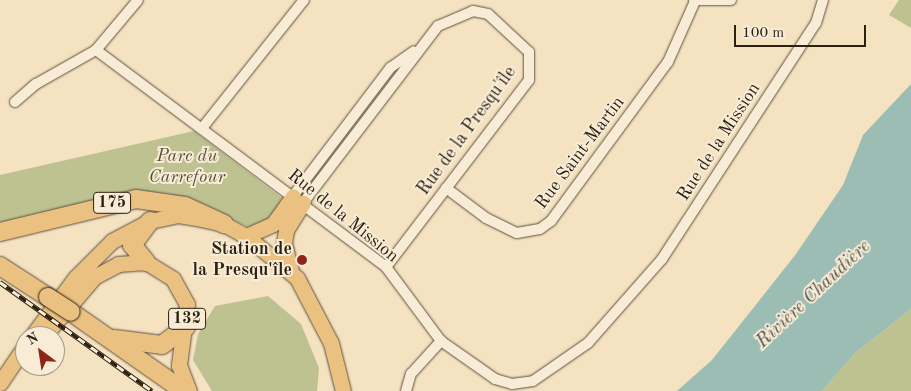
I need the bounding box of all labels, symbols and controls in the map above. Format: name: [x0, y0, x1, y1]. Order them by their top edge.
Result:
scale bar: [736, 15, 868, 47]
text: 100 m: [742, 26, 784, 41]
street label: Rue de la Presqu'île: [413, 62, 521, 200]
street label: Rue de la Mission: [673, 79, 765, 205]
street label: Rue Saint-Martin: [531, 92, 629, 214]
park label: Parc du Carrefour: [149, 146, 225, 188]
street label: Rue de la Mission: [283, 165, 403, 267]
road number: 175: [92, 190, 132, 217]
water label: Rivière Chaudière: [752, 236, 876, 354]
place label: Station de la Presqu'île: [193, 239, 292, 282]
marker: Station de la Presqu'île: [296, 254, 308, 266]
road number: 132: [167, 306, 207, 332]
north arrow: [15, 326, 65, 376]
text: N: [25, 330, 41, 348]

